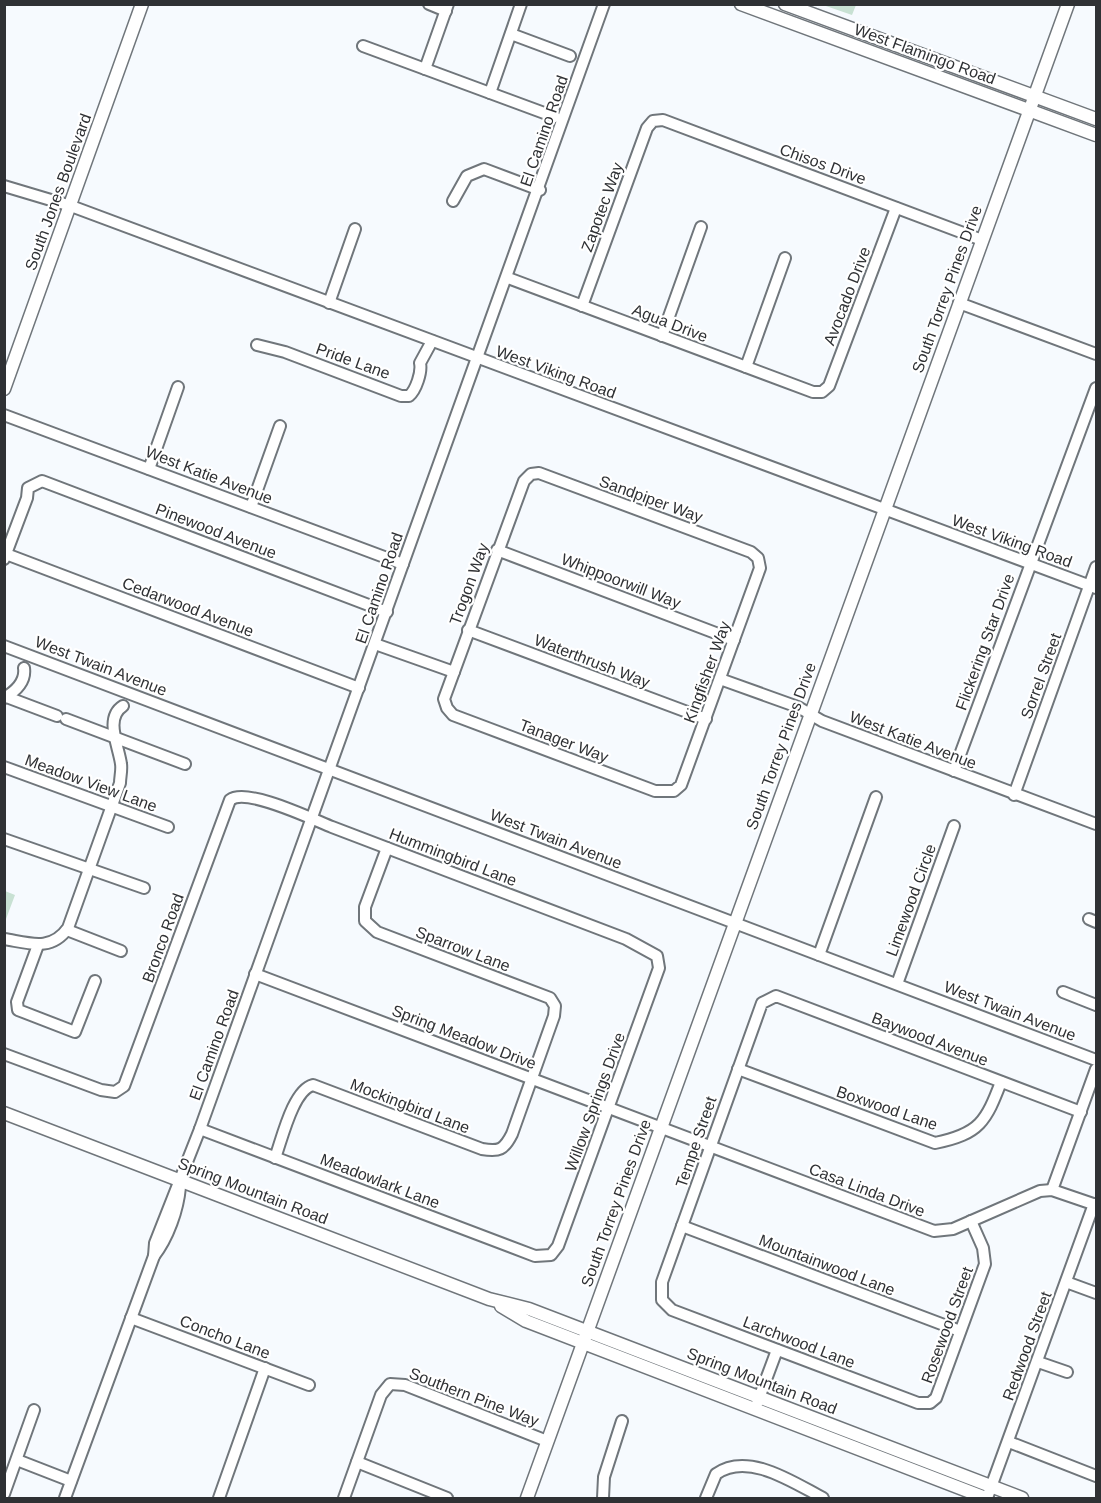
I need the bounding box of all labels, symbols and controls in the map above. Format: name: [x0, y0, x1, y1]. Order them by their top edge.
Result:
street label: West Flamingo Road: [852, 21, 998, 87]
street label: El Camino Road: [517, 73, 571, 189]
street label: South Jones Boulevard: [22, 111, 94, 273]
street label: Chisos Drive: [777, 141, 869, 188]
street label: Zapotec Way: [578, 160, 626, 254]
street label: South Torrey Pines Drive: [909, 203, 985, 375]
street label: Avocado Drive: [820, 244, 874, 347]
street label: Agua Drive: [630, 301, 710, 345]
street label: Pride Lane: [314, 340, 392, 382]
street label: West Viking Road: [494, 342, 618, 402]
street label: West Katie Avenue: [143, 443, 275, 507]
street label: Sandpiper Way: [597, 472, 705, 526]
street label: Pinewood Avenue: [153, 500, 279, 562]
street label: West Viking Road: [950, 511, 1074, 571]
street label: El Camino Road: [352, 530, 406, 646]
street label: Trogon Way: [446, 541, 492, 627]
street label: Whippoorwill Way: [559, 550, 683, 612]
street label: Flickering Star Drive: [952, 571, 1018, 713]
street label: Cedarwood Avenue: [120, 574, 256, 640]
street label: Kingfisher Way: [681, 619, 733, 725]
street label: Sorrel Street: [1018, 630, 1065, 721]
street label: Waterthrush Way: [532, 631, 652, 691]
street label: West Twain Avenue: [33, 633, 169, 699]
street label: South Torrey Pines Drive: [743, 660, 819, 832]
street label: West Katie Avenue: [847, 708, 979, 772]
street label: Tanager Way: [517, 716, 611, 766]
street label: Meadow View Lane: [23, 751, 159, 815]
street label: West Twain Avenue: [488, 806, 624, 872]
street label: Hummingbird Lane: [387, 825, 519, 889]
street label: Limewood Circle: [883, 841, 939, 958]
street label: Bronco Road: [139, 891, 187, 985]
street label: Sparrow Lane: [413, 923, 513, 975]
street label: West Twain Avenue: [942, 978, 1078, 1044]
street label: El Camino Road: [186, 987, 242, 1103]
street label: Spring Meadow Drive: [390, 1002, 539, 1072]
street label: Baywood Avenue: [869, 1009, 991, 1069]
street label: Willow Springs Drive: [562, 1030, 628, 1174]
street label: Mockingbird Lane: [348, 1075, 472, 1137]
street label: Boxwood Lane: [834, 1083, 940, 1133]
street label: Tempe Street: [672, 1094, 720, 1190]
street label: South Torrey Pines Drive: [578, 1117, 654, 1289]
street label: Meadowlark Lane: [318, 1150, 442, 1212]
street label: Spring Mountain Road: [176, 1155, 330, 1227]
street label: Casa Linda Drive: [807, 1160, 927, 1220]
street label: Mountainwood Lane: [757, 1231, 897, 1299]
street label: Rosewood Street: [918, 1264, 976, 1386]
street label: Redwood Street: [999, 1289, 1055, 1403]
street label: Concho Lane: [178, 1312, 273, 1362]
street label: Larchwood Lane: [741, 1313, 857, 1371]
street label: Spring Mountain Road: [685, 1345, 839, 1417]
street label: Southern Pine Way: [407, 1364, 541, 1430]

